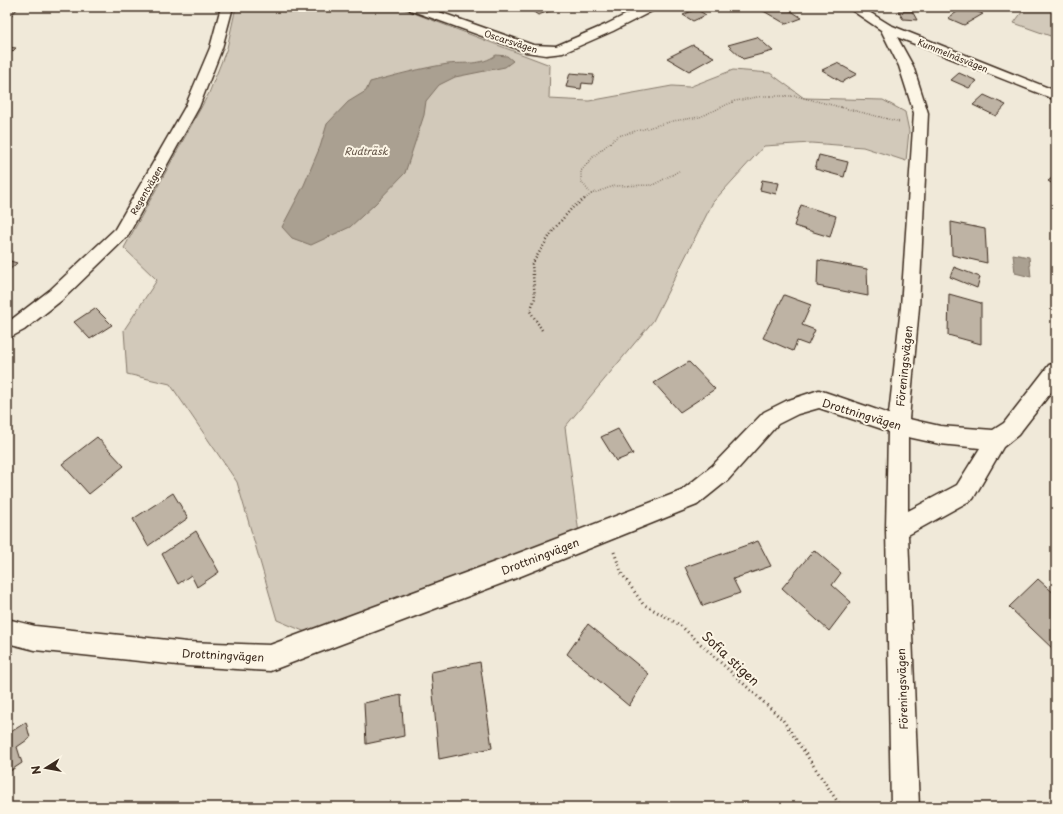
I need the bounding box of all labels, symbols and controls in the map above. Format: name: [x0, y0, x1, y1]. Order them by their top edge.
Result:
street label: Oscarsvägen: [483, 26, 539, 56]
street label: Kummelnäsvägen: [916, 34, 990, 76]
water label: Rudträsk: [344, 143, 389, 158]
street label: Regentvägen: [126, 163, 166, 217]
street label: Föreningsvägen: [891, 325, 917, 407]
street label: Drottningvägen: [820, 394, 904, 434]
street label: Drottningvägen: [499, 533, 581, 579]
street label: Sofia stigen: [698, 626, 764, 690]
street label: Drottningvägen: [182, 644, 264, 666]
street label: Föreningsvägen: [892, 648, 912, 730]
north arrow: [26, 748, 66, 788]
text: N: [26, 764, 45, 776]

